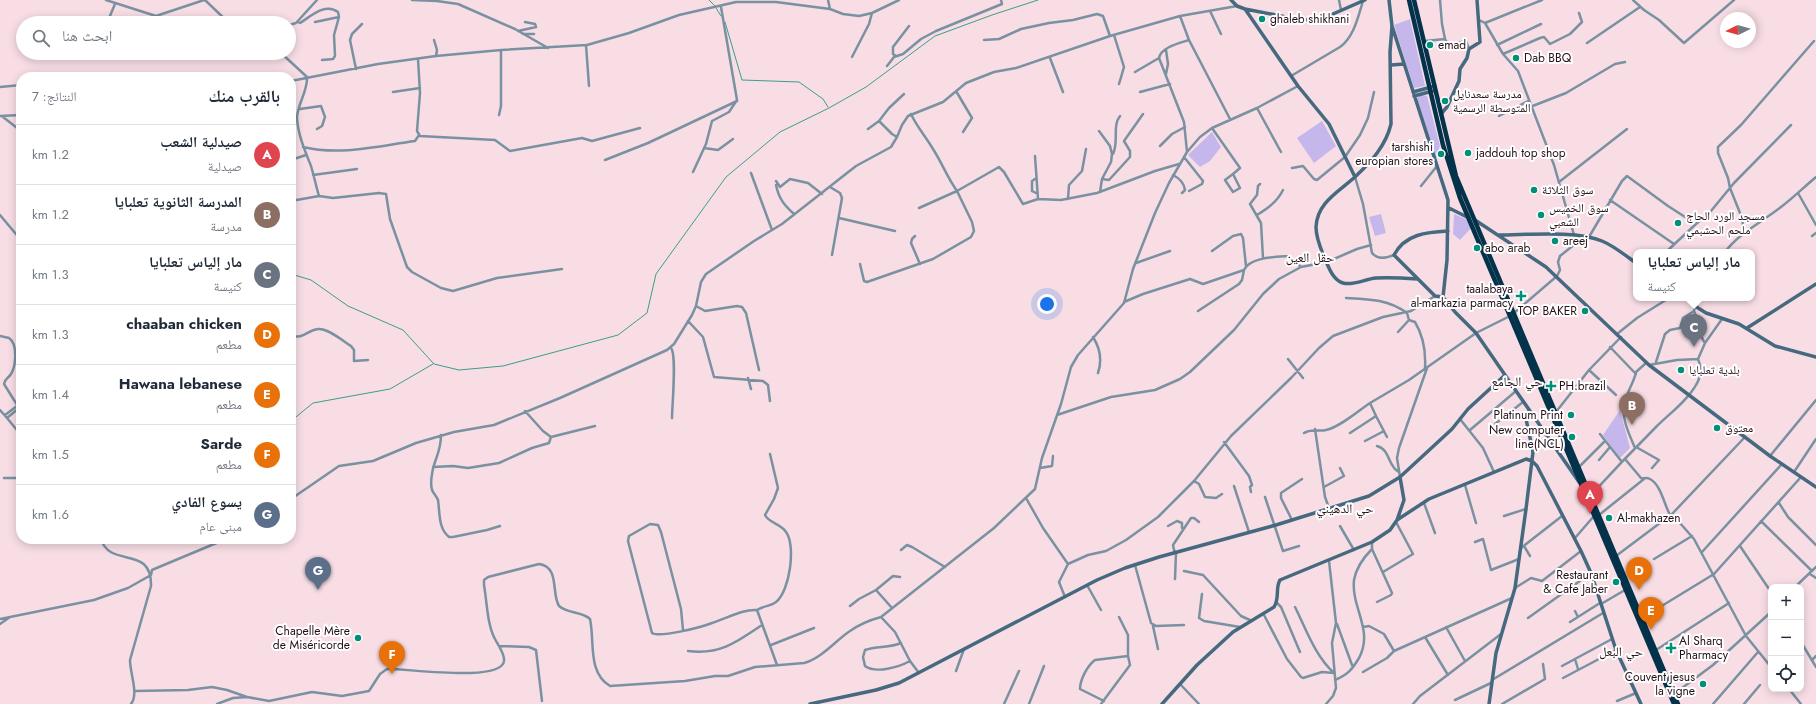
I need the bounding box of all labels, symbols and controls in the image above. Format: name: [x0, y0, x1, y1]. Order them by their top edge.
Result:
place label: ghaleb shikhani: [1270, 10, 1349, 28]
north arrow: [1720, 12, 1756, 48]
marker: ghaleb shikhani: [1257, 14, 1267, 24]
search box: [16, 16, 296, 60]
text: ابحث هنا: [62, 25, 112, 47]
icon: search: [30, 27, 52, 49]
place label: emad: [1438, 36, 1466, 54]
marker: emad: [1425, 40, 1435, 50]
place label: Dab BBQ: [1524, 49, 1572, 67]
marker: Dab BBQ: [1511, 53, 1521, 63]
text: بالقرب منك: [209, 84, 280, 108]
place label: مدرسة سعدنايل المتوسطة الرسمية: [1453, 85, 1531, 117]
text: النتائج: 7: [32, 87, 76, 106]
marker: مدرسة سعدنايل المتوسطة الرسمية: [1440, 96, 1450, 106]
text: صيدلية الشعب: [160, 131, 242, 153]
place label: tarshishi europian stores: [1355, 138, 1433, 170]
place label: jaddouh top shop: [1475, 144, 1566, 162]
text: 1.2 km: [32, 145, 69, 164]
text: A: [262, 145, 272, 164]
marker: jaddouh top shop: [1463, 148, 1473, 158]
marker: tarshishi europian stores: [1436, 149, 1446, 159]
text: صيدلية: [208, 157, 242, 176]
place label: سوق الثلاثة: [1542, 181, 1594, 199]
marker: سوق الثلاثة: [1529, 185, 1539, 195]
text: المدرسة الثانوية تعلبايا: [114, 191, 242, 213]
place label: سوق الخميس الشعبي: [1549, 199, 1609, 232]
text: 1.2 km: [32, 205, 69, 224]
text: B: [263, 205, 271, 224]
place label: مسجد الورد الحاج ملحم الحشبمي: [1686, 207, 1765, 240]
marker: سوق الخميس الشعبي: [1536, 210, 1546, 220]
text: مدرسة: [210, 217, 242, 236]
marker: مسجد الورد الحاج ملحم الحشبمي: [1673, 218, 1683, 228]
place label: areej: [1563, 232, 1588, 250]
marker: areej: [1550, 236, 1560, 246]
place label: abo arab: [1485, 239, 1530, 257]
marker: abo arab: [1472, 243, 1482, 253]
district label: حقل العين: [1286, 248, 1334, 267]
popup: [1633, 249, 1755, 301]
text: مار إلياس تعلبايا: [149, 251, 242, 273]
text: مار إلياس تعلبايا: [1648, 251, 1740, 273]
text: 1.3 km: [32, 265, 69, 284]
text: C: [262, 265, 272, 284]
text: كنيسة: [214, 277, 242, 296]
text: كنيسة: [1648, 277, 1676, 296]
place label: taalabaya al-markazia parmacy: [1411, 280, 1514, 312]
marker: taalabaya al-markazia parmacy: [1516, 291, 1526, 301]
your location: [1037, 294, 1057, 314]
place label: TOP BAKER: [1518, 302, 1577, 320]
marker: TOP BAKER: [1580, 306, 1590, 316]
text: chaaban chicken: [126, 313, 242, 335]
pin: C: [1681, 314, 1707, 347]
text: 1.3 km: [32, 325, 69, 344]
text: D: [262, 325, 272, 344]
text: مطعم: [216, 335, 242, 354]
place label: بلدية تعلبايا: [1689, 361, 1740, 379]
marker: بلدية تعلبايا: [1676, 365, 1686, 375]
district label: حي الجامع: [1491, 372, 1543, 392]
text: Hawana lebanese: [119, 373, 242, 395]
place label: PH.brazil: [1559, 377, 1606, 395]
marker: PH.brazil: [1546, 381, 1556, 391]
text: 1.4 km: [32, 385, 69, 404]
text: E: [263, 385, 271, 404]
pin: B: [1619, 392, 1645, 425]
text: مطعم: [216, 395, 242, 414]
place label: Platinum Print: [1494, 406, 1563, 424]
marker: Platinum Print: [1566, 410, 1576, 420]
place label: معتوق: [1725, 419, 1753, 437]
place label: New computer line(NCL): [1489, 421, 1565, 453]
marker: معتوق: [1712, 423, 1722, 433]
marker: New computer line(NCL): [1567, 432, 1577, 442]
text: Sarde: [201, 433, 242, 455]
text: 1.5 km: [32, 445, 69, 464]
text: F: [263, 445, 271, 464]
text: مطعم: [216, 455, 242, 474]
pin: A: [1577, 481, 1603, 514]
text: يسوع الفادي: [171, 491, 242, 513]
district label: حي الدهيني: [1316, 499, 1374, 519]
text: 1.6 km: [32, 505, 69, 524]
text: G: [262, 505, 272, 524]
place label: Al-makhazen: [1617, 509, 1681, 527]
marker: Al-makhazen: [1604, 513, 1614, 523]
text: مبنى عام: [199, 517, 242, 536]
pin: G: [305, 557, 331, 590]
pin: D: [1626, 557, 1652, 590]
place label: Restaurant & Cafe Jaber: [1543, 566, 1609, 598]
marker: Restaurant & Cafe Jaber: [1611, 577, 1621, 587]
map controls: [1768, 584, 1804, 692]
button: +: [1768, 584, 1804, 620]
pin: E: [1638, 597, 1664, 630]
button: −: [1768, 620, 1804, 656]
place label: Chapelle Mère de Miséricorde: [273, 622, 350, 654]
place label: Al Sharq Pharmacy: [1679, 632, 1729, 664]
marker: Chapelle Mère de Miséricorde: [353, 633, 363, 643]
pin: F: [379, 641, 405, 674]
district label: حي البعل: [1599, 642, 1643, 662]
marker: Al Sharq Pharmacy: [1666, 643, 1676, 653]
button: locate: [1768, 656, 1804, 692]
place label: Couvent jesus la vigne: [1625, 668, 1695, 700]
marker: Couvent jesus la vigne: [1698, 679, 1708, 689]

